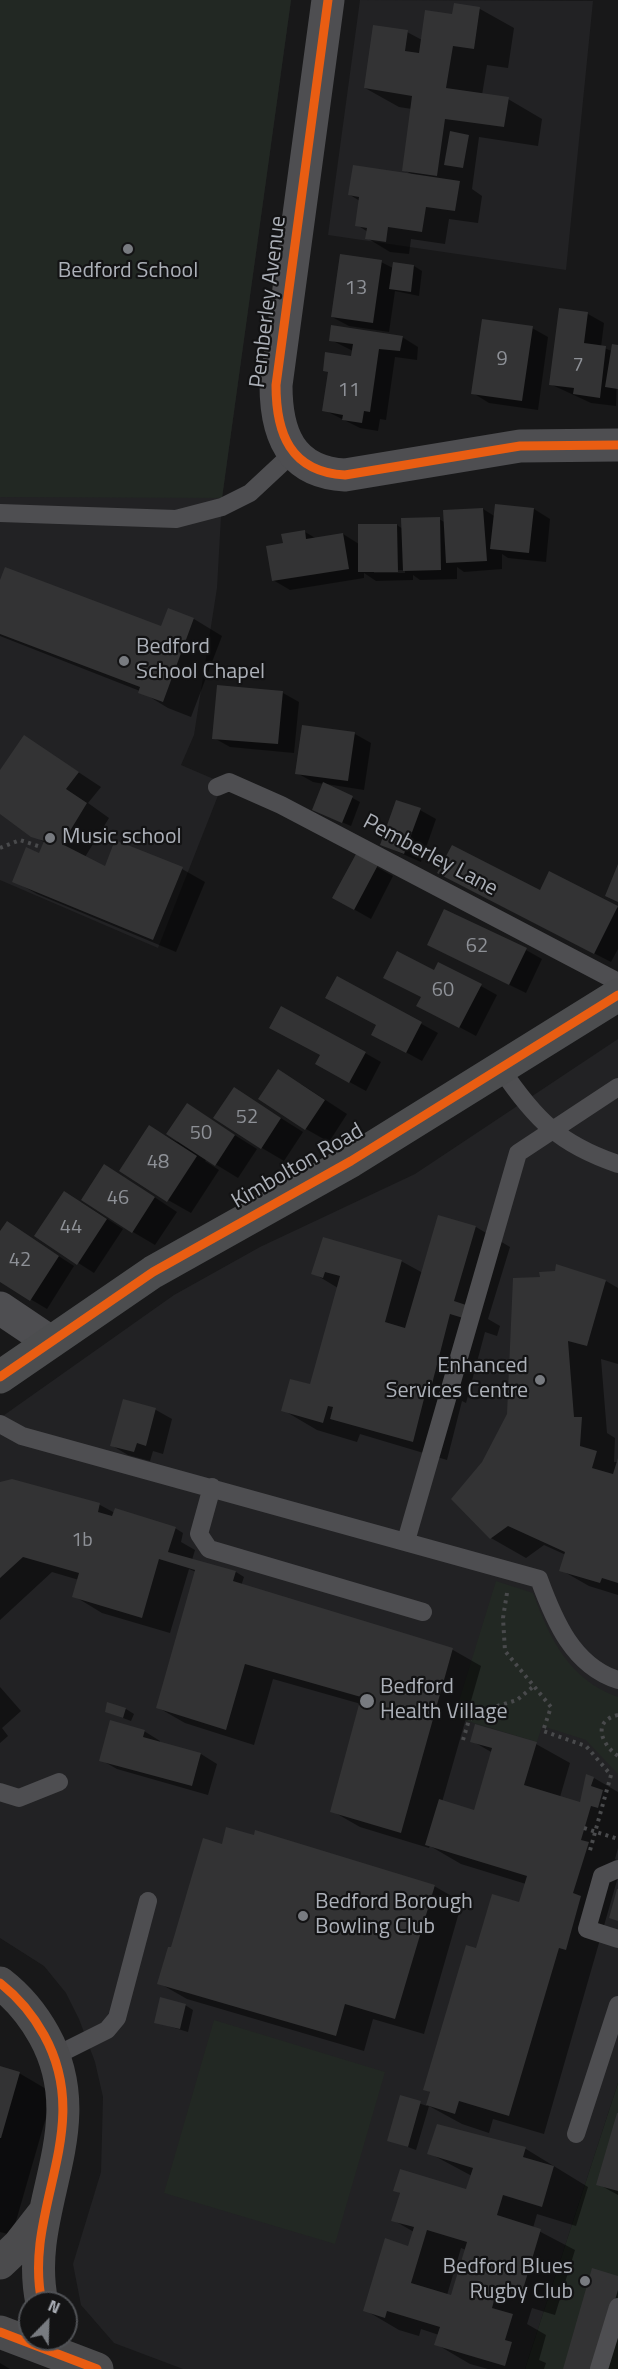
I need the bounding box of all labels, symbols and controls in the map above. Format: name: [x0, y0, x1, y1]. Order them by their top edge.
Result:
street label: Pemberley Avenue: [245, 215, 293, 389]
marker: Bedford School: [121, 242, 135, 256]
place label: Bedford School: [58, 259, 198, 285]
house number: 13: [345, 277, 367, 301]
house number: 9: [496, 348, 508, 372]
house number: 7: [572, 354, 584, 378]
house number: 11: [338, 379, 360, 403]
place label: Bedford School Chapel: [136, 635, 265, 686]
marker: Bedford School Chapel: [117, 654, 131, 668]
street label: Pemberley Lane: [358, 809, 502, 903]
place label: Music school: [62, 825, 182, 851]
marker: Music school: [43, 831, 57, 845]
house number: 62: [466, 935, 488, 959]
house number: 60: [432, 979, 454, 1003]
house number: 52: [236, 1106, 258, 1130]
street label: Kimbolton Road: [227, 1119, 369, 1215]
house number: 50: [190, 1122, 212, 1146]
house number: 48: [147, 1151, 169, 1175]
house number: 46: [107, 1187, 129, 1211]
house number: 44: [60, 1216, 82, 1240]
house number: 42: [9, 1249, 31, 1273]
place label: Enhanced Services Centre: [385, 1354, 528, 1406]
marker: Enhanced Services Centre: [533, 1373, 547, 1387]
house number: 1b: [71, 1529, 93, 1553]
place label: Bedford Health Village: [380, 1675, 508, 1726]
marker: Bedford Health Village: [358, 1692, 376, 1710]
place label: Bedford Borough Bowling Club: [315, 1890, 473, 1942]
marker: Bedford Borough Bowling Club: [296, 1909, 310, 1923]
place label: Bedford Blues Rugby Club: [443, 2255, 573, 2306]
marker: Bedford Blues Rugby Club: [578, 2274, 592, 2288]
north arrow: [18, 2291, 78, 2351]
text: N: [44, 2293, 64, 2319]

